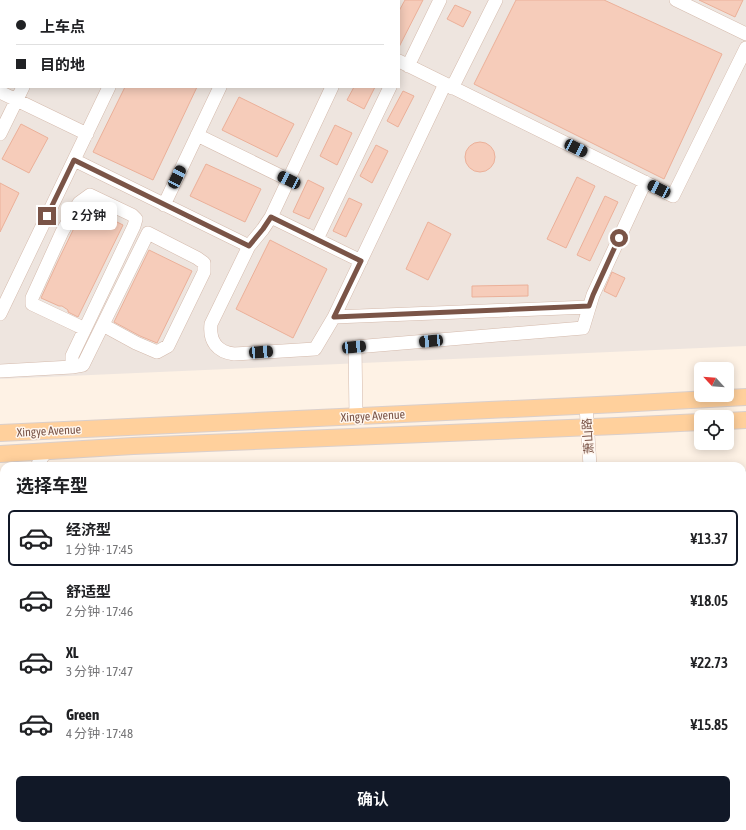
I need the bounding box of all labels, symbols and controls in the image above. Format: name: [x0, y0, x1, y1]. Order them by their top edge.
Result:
text: 上车点: [40, 18, 85, 35]
text: 目的地: [40, 56, 85, 73]
car: [563, 137, 589, 159]
car: [166, 164, 188, 190]
car: [276, 169, 302, 191]
car: [646, 178, 672, 200]
callout: 2 分钟: [61, 202, 117, 230]
route end: [38, 207, 56, 225]
text: 2 分钟: [72, 208, 106, 223]
route start: [610, 229, 628, 247]
car: [419, 334, 443, 348]
car: [342, 340, 366, 354]
car: [249, 345, 273, 359]
north arrow: [694, 362, 734, 402]
map controls: [694, 362, 734, 450]
street label: Xingye Avenue: [341, 407, 405, 425]
button: locate: [694, 410, 734, 450]
street label: 萧山路: [580, 418, 596, 454]
street label: Xingye Avenue: [17, 422, 81, 440]
text: 选择车型: [16, 475, 88, 496]
icon: car: [18, 520, 54, 556]
text: 经济型: [66, 521, 111, 538]
text: ¥13.37: [690, 530, 728, 547]
text: 1 分钟 · 17:45: [66, 542, 133, 557]
icon: car: [18, 582, 54, 618]
text: 舒适型: [66, 583, 111, 600]
text: ¥18.05: [690, 592, 728, 609]
text: 2 分钟 · 17:46: [66, 604, 133, 619]
icon: car: [18, 644, 54, 680]
text: XL: [66, 644, 79, 661]
text: ¥22.73: [690, 654, 728, 671]
text: 3 分钟 · 17:47: [66, 664, 133, 679]
icon: car: [18, 706, 54, 742]
text: Green: [66, 706, 99, 723]
text: ¥15.85: [690, 716, 728, 733]
text: 4 分钟 · 17:48: [66, 726, 133, 741]
button: 确认: [16, 776, 730, 822]

